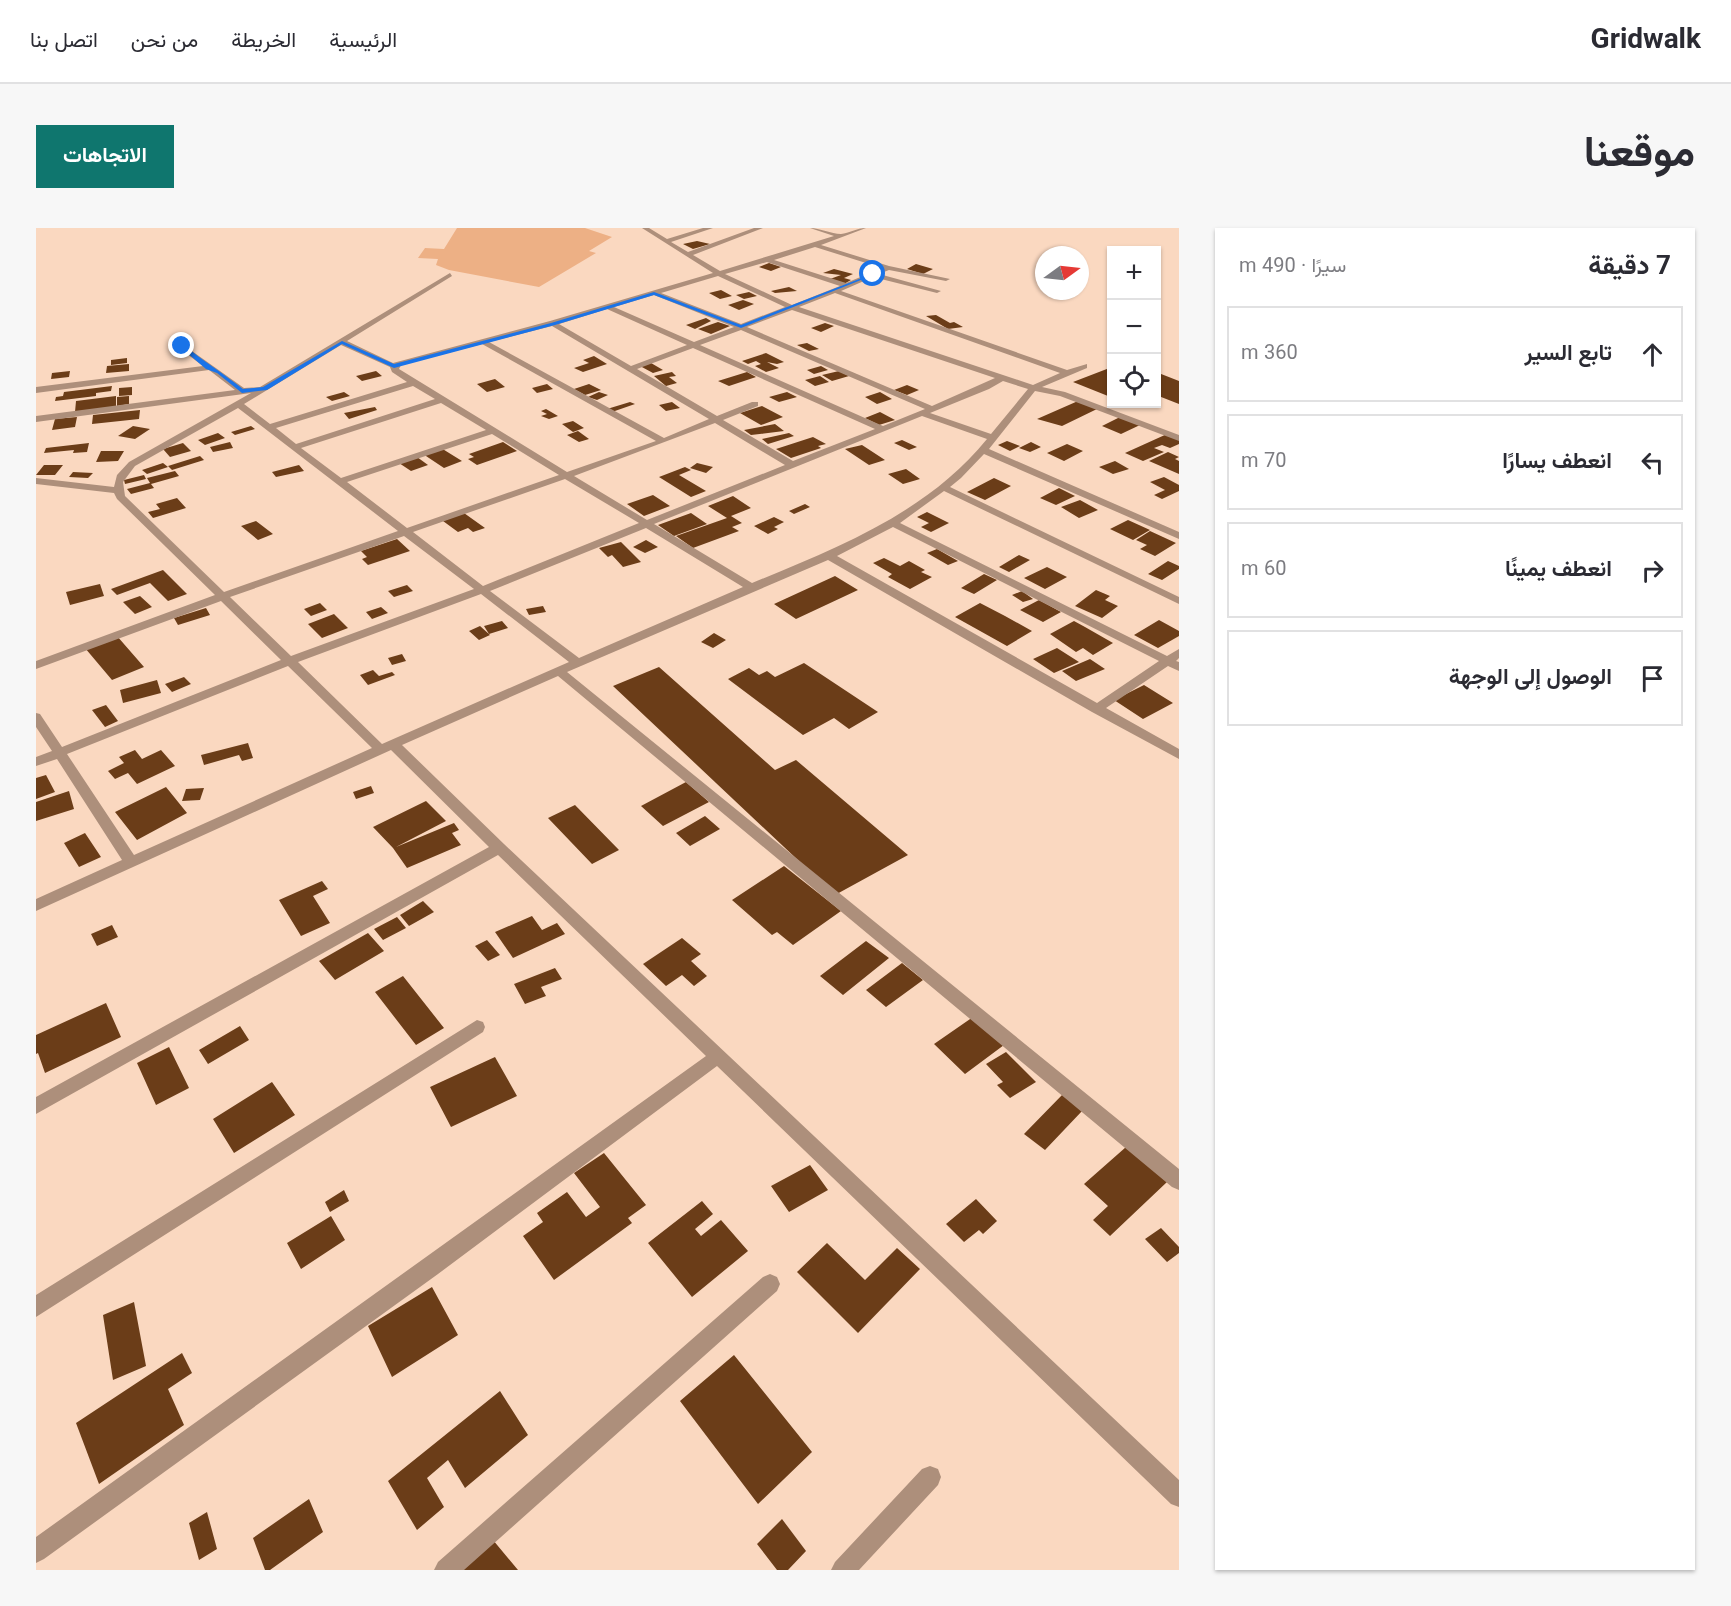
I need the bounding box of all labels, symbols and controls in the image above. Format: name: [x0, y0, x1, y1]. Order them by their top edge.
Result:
text: Gridwalk: [1591, 19, 1701, 63]
text: اتصل بنا: [30, 25, 98, 58]
text: من نحن: [131, 25, 198, 58]
text: الخريطة: [231, 25, 296, 58]
text: الرئيسية: [329, 25, 397, 58]
text: موقعنا: [1584, 123, 1695, 189]
button: الاتجاهات: [36, 125, 174, 188]
north arrow: [1035, 246, 1089, 300]
map controls: [1107, 246, 1161, 408]
button: +: [1107, 246, 1161, 300]
text: 7 دقيقة: [1588, 247, 1671, 288]
text: سيرًا · 490 m: [1239, 251, 1346, 283]
route start: [859, 260, 885, 286]
button: −: [1107, 300, 1161, 354]
route end: [168, 332, 194, 358]
text: تابع السير: [1524, 337, 1612, 372]
text: 360 m: [1241, 338, 1298, 370]
icon: ahead: [1636, 338, 1669, 371]
button: locate: [1107, 354, 1161, 408]
text: انعطف يسارًا: [1502, 445, 1612, 480]
text: 70 m: [1241, 446, 1286, 478]
icon: left: [1636, 446, 1669, 479]
text: انعطف يمينًا: [1505, 553, 1612, 588]
text: 60 m: [1241, 554, 1286, 586]
icon: right: [1636, 554, 1669, 587]
text: الوصول إلى الوجهة: [1449, 661, 1612, 696]
icon: arrive: [1636, 662, 1669, 695]

